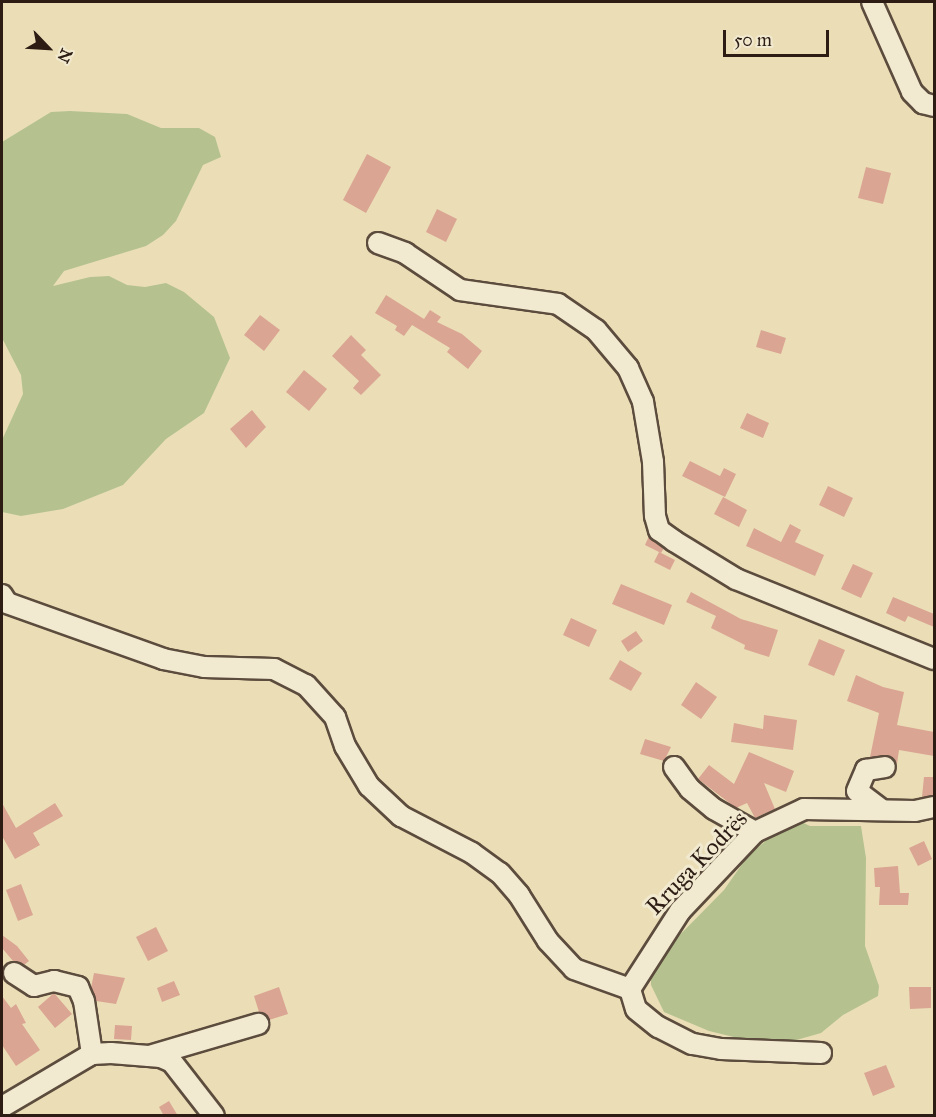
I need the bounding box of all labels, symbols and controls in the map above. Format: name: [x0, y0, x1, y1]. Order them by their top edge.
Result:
north arrow: [18, 18, 78, 78]
scale bar: [726, 18, 832, 56]
text: 50 m: [734, 29, 772, 51]
text: N: [53, 46, 76, 66]
street label: Rruga Kodrës: [640, 805, 754, 921]

